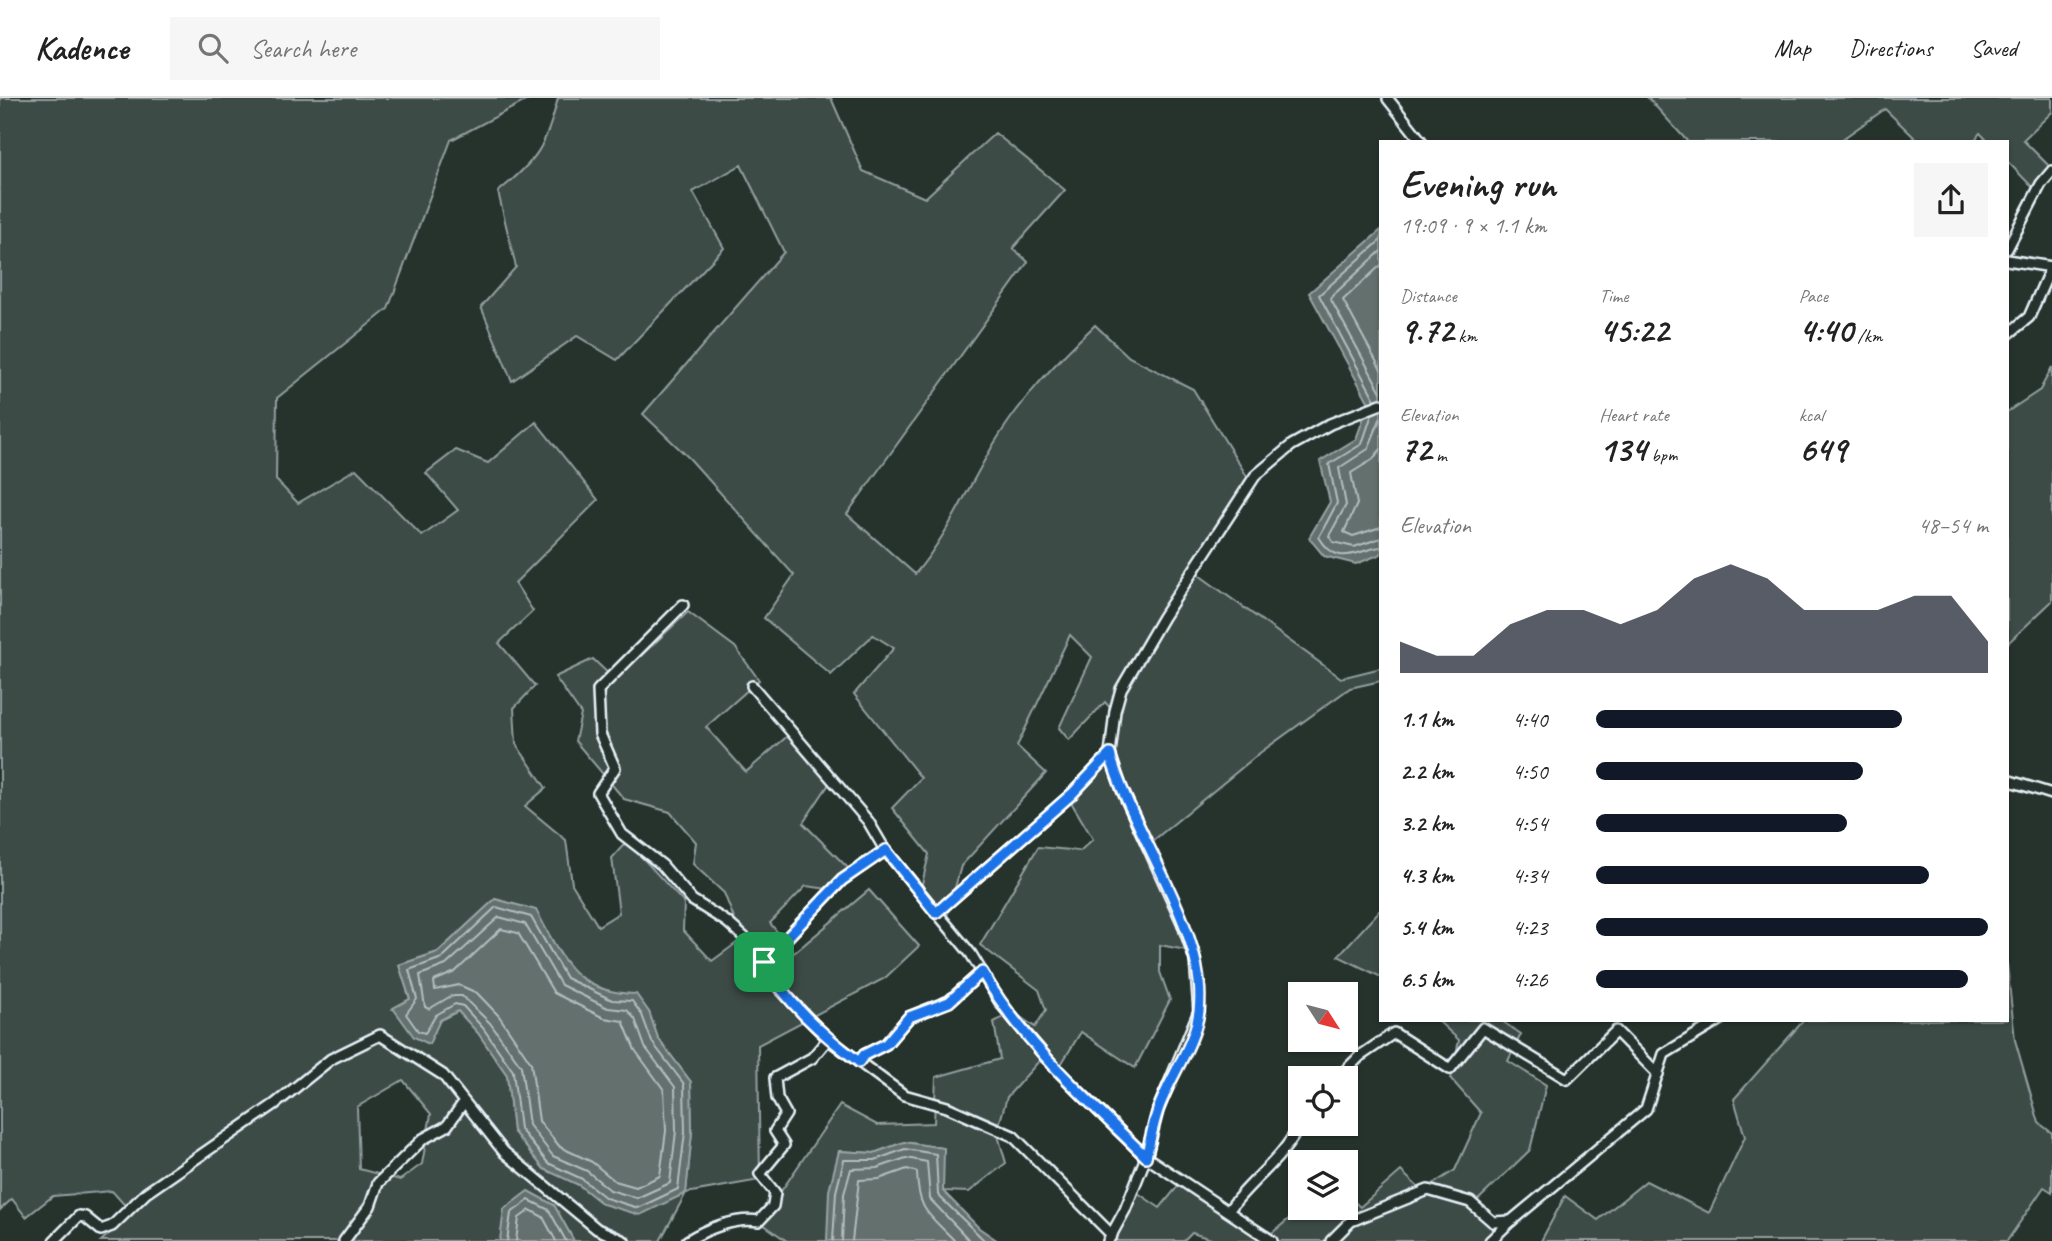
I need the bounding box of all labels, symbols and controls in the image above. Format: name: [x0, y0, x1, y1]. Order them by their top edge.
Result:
search box: [170, 17, 660, 80]
text: Kadence: [35, 27, 128, 69]
icon: search: [194, 29, 232, 67]
text: Search here: [250, 32, 356, 65]
text: Map: [1774, 33, 1811, 63]
text: Directions: [1849, 33, 1932, 63]
text: Saved: [1970, 33, 2017, 63]
text: Evening run: [1400, 161, 1556, 208]
button: share: [1914, 163, 1988, 237]
text: 19:09 · 9 × 1.1 km: [1400, 211, 1546, 240]
text: Distance: [1400, 284, 1457, 308]
text: Time: [1599, 284, 1628, 308]
text: Pace: [1799, 284, 1828, 308]
text: 9.72: [1400, 308, 1454, 353]
text: 45:22: [1599, 308, 1669, 353]
text: 4:40: [1799, 308, 1853, 353]
text: km: [1454, 324, 1477, 348]
text: /km: [1853, 324, 1882, 348]
text: Elevation: [1400, 403, 1458, 427]
text: Heart rate: [1599, 403, 1669, 427]
text: kcal: [1799, 403, 1824, 427]
text: 72: [1400, 427, 1431, 472]
text: 134: [1599, 427, 1647, 472]
text: 649: [1799, 427, 1846, 472]
text: m: [1431, 443, 1447, 467]
text: bpm: [1647, 443, 1677, 467]
text: Elevation: [1400, 511, 1471, 540]
text: 48–54 m: [1918, 511, 1988, 540]
text: 1.1 km: [1400, 705, 1454, 734]
text: 4:40: [1512, 705, 1548, 734]
text: 2.2 km: [1400, 757, 1454, 786]
text: 4:50: [1512, 757, 1548, 786]
text: 3.2 km: [1400, 809, 1454, 838]
text: 4:54: [1512, 809, 1548, 838]
text: 4.3 km: [1400, 861, 1454, 890]
text: 4:34: [1512, 861, 1548, 890]
text: 5.4 km: [1400, 913, 1453, 942]
text: 4:23: [1512, 913, 1548, 942]
pin: [734, 932, 794, 992]
icon: arrive: [745, 943, 783, 981]
text: 6.5 km: [1400, 965, 1454, 994]
text: 4:26: [1512, 965, 1548, 994]
north arrow: [1288, 982, 1358, 1052]
map controls: [1288, 982, 1358, 1220]
button: locate: [1288, 1066, 1358, 1136]
button: layers: [1288, 1150, 1358, 1220]

